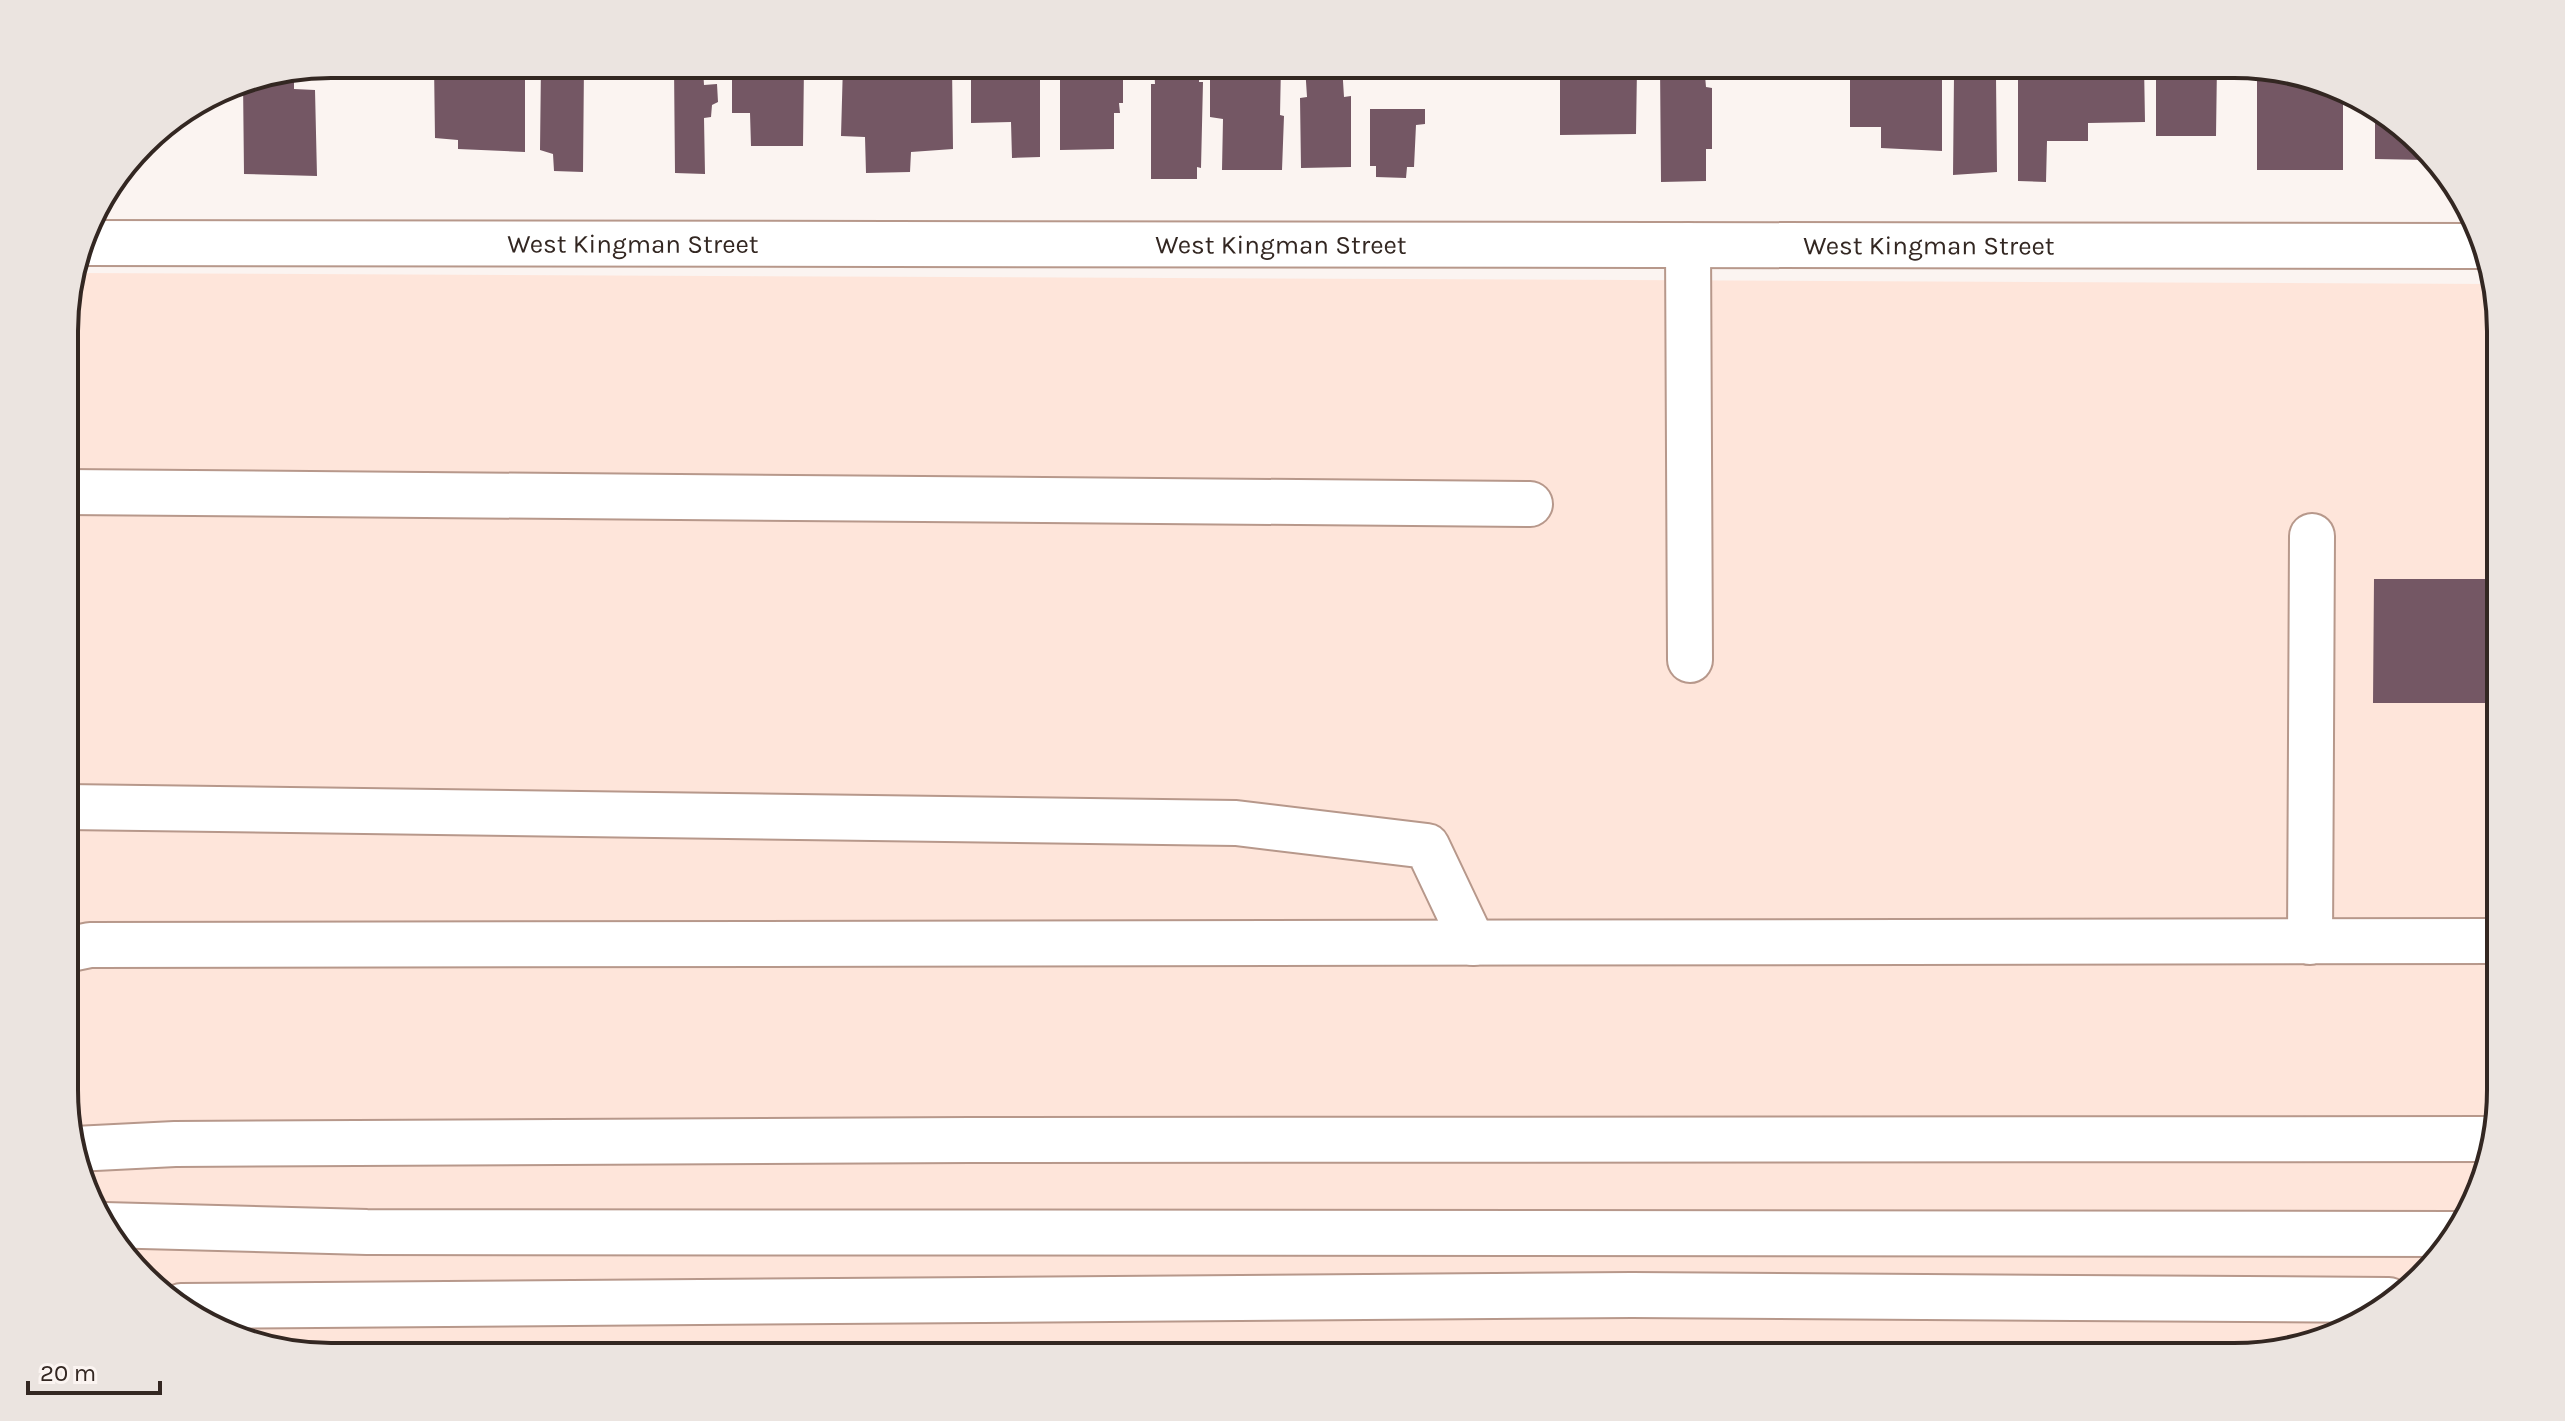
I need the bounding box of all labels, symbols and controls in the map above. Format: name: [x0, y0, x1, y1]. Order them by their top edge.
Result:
street label: West Kingman Street: [507, 228, 759, 259]
street label: West Kingman Street: [1155, 229, 1407, 260]
street label: West Kingman Street: [1803, 230, 2055, 261]
scale bar: [28, 1345, 160, 1395]
text: 20 m: [40, 1359, 96, 1387]

